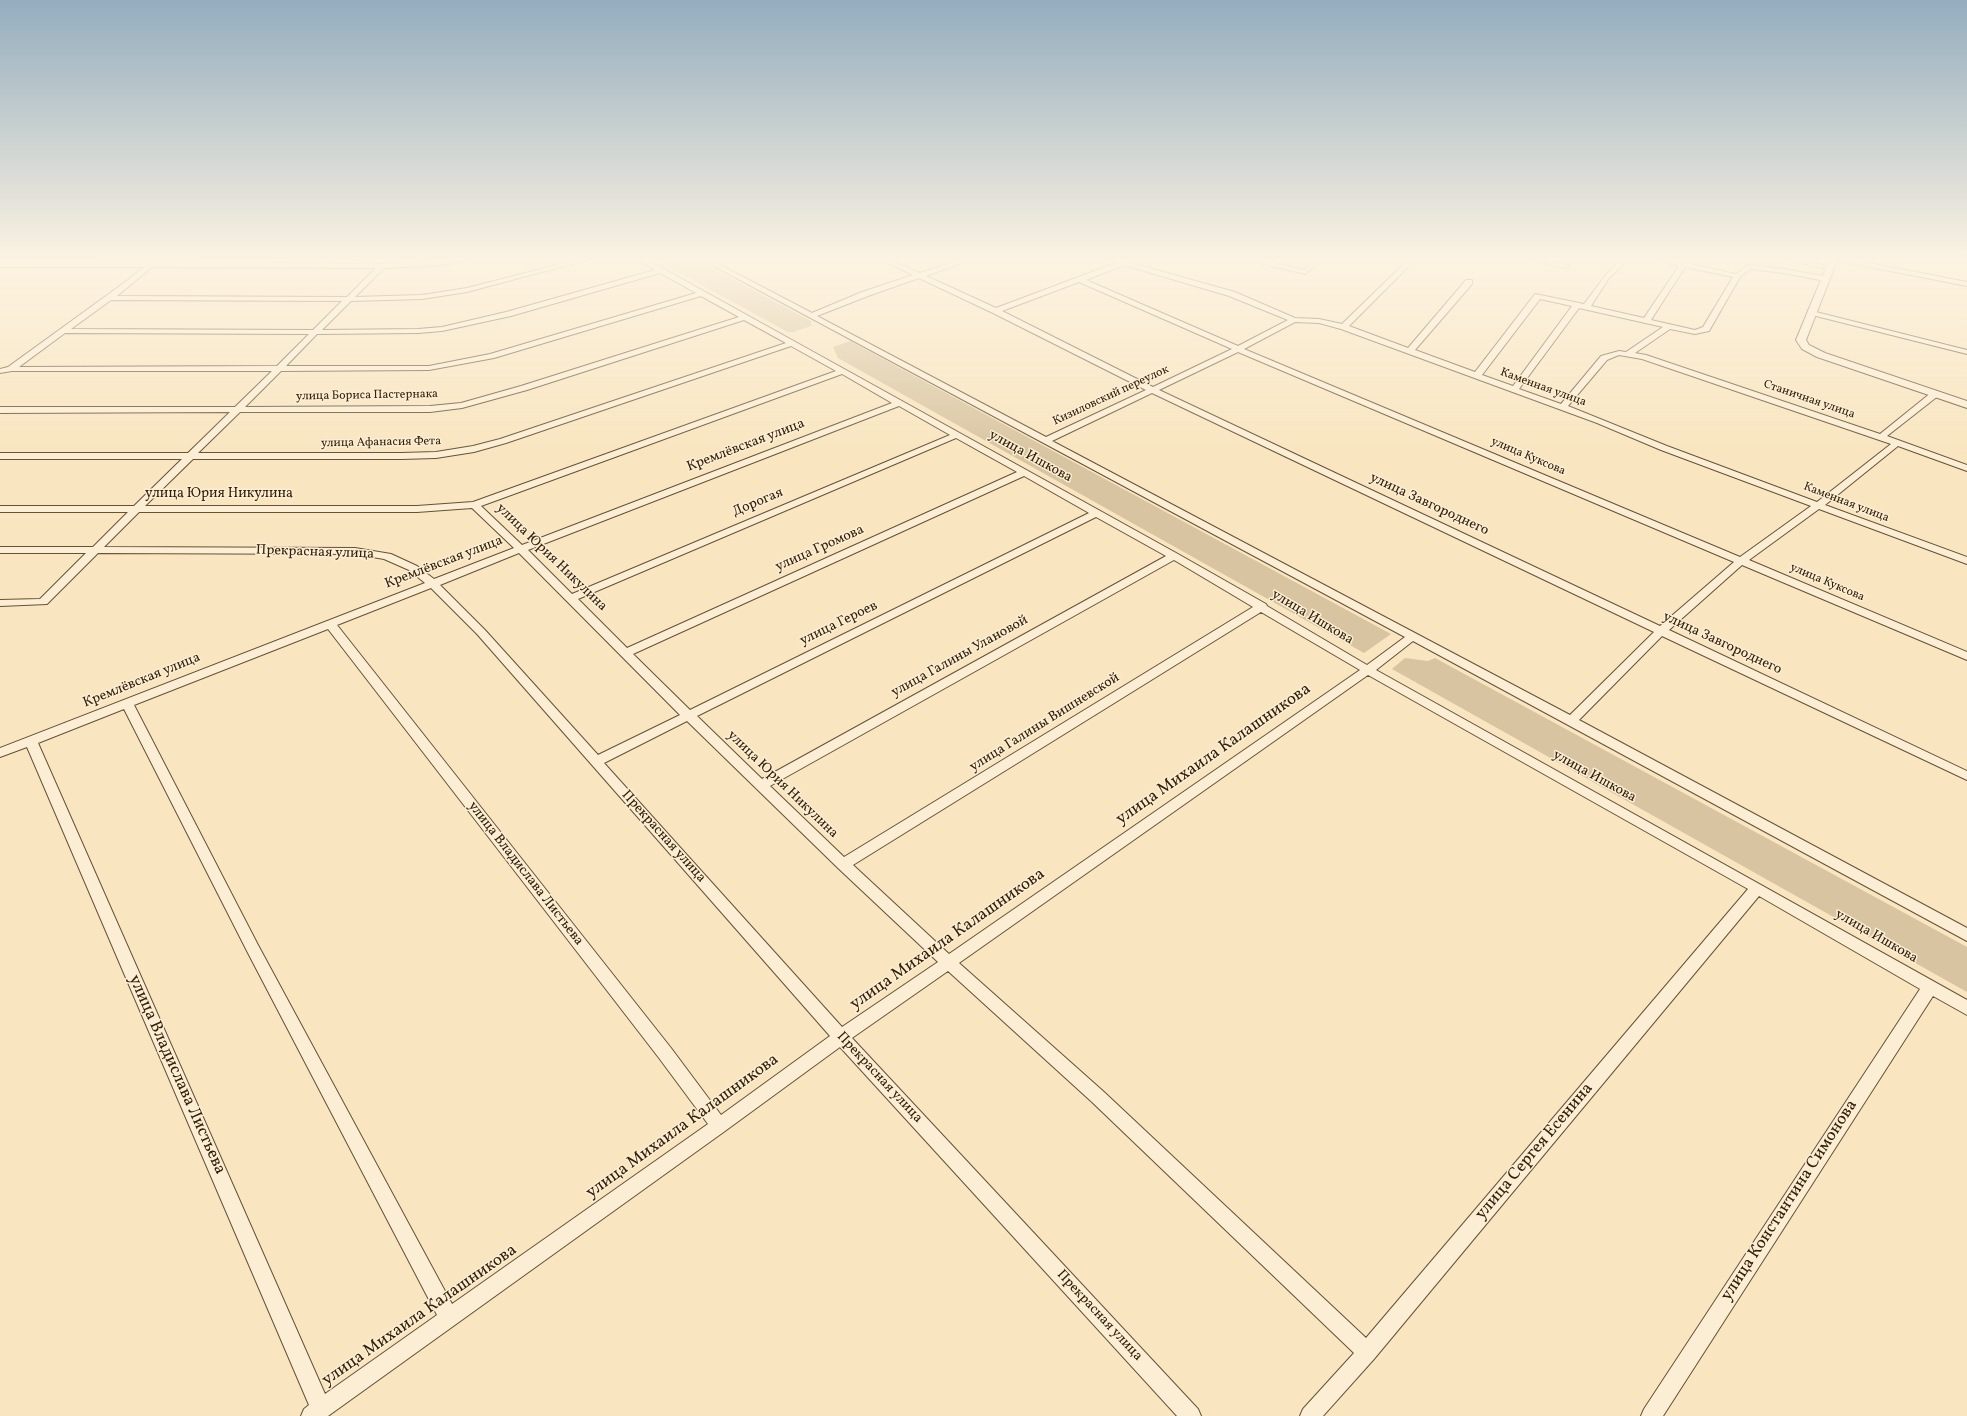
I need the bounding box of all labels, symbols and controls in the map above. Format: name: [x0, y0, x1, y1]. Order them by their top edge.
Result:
street label: Кизиловский переулок: [1051, 363, 1171, 429]
street label: Каменная улица: [1498, 366, 1588, 410]
street label: Станичная улица: [1761, 378, 1857, 422]
street label: улица Бориса Пастернака: [296, 388, 438, 404]
street label: Кремлёвская улица: [685, 416, 807, 476]
street label: улица Ишкова: [985, 427, 1075, 487]
street label: улица Афанасия Фета: [321, 435, 441, 451]
street label: улица Куксова: [1489, 435, 1567, 479]
street label: улица Завгороднего: [1367, 470, 1491, 540]
street label: Каменная улица: [1801, 480, 1891, 526]
street label: Дорогая: [730, 485, 786, 521]
street label: улица Юрия Никулина: [145, 486, 293, 502]
street label: улица Юрия Никулина: [492, 501, 610, 615]
street label: улица Громова: [773, 522, 867, 576]
street label: Кремлёвская улица: [383, 533, 505, 593]
street label: Прекрасная улица: [256, 543, 374, 563]
street label: улица Куксова: [1788, 561, 1866, 605]
street label: улица Ишкова: [1268, 587, 1356, 649]
street label: улица Героев: [797, 598, 881, 650]
street label: улица Завгороднего: [1660, 609, 1784, 679]
street label: улица Галины Улановой: [889, 612, 1031, 702]
street label: Кремлёвская улица: [81, 650, 203, 712]
street label: улица Галины Вишневской: [967, 670, 1123, 776]
street label: улица Михаила Калашникова: [1113, 680, 1315, 830]
street label: улица Юрия Никулина: [723, 728, 841, 842]
street label: улица Ишкова: [1549, 747, 1639, 807]
street label: Прекрасная улица: [617, 787, 709, 887]
street label: улица Владислава Листьева: [464, 799, 586, 949]
street label: улица Михаила Калашникова: [847, 865, 1049, 1015]
street label: улица Ишкова: [1832, 907, 1920, 967]
street label: улица Владислава Листьева: [123, 972, 229, 1178]
street label: Прекрасная улица: [833, 1029, 925, 1127]
street label: улица Михаила Калашникова: [583, 1050, 783, 1204]
street label: улица Сергея Есенина: [1472, 1079, 1598, 1225]
street label: улица Константина Симонова: [1717, 1097, 1863, 1305]
street label: улица Михаила Калашникова: [319, 1241, 521, 1391]
street label: Прекрасная улица: [1053, 1267, 1145, 1365]

